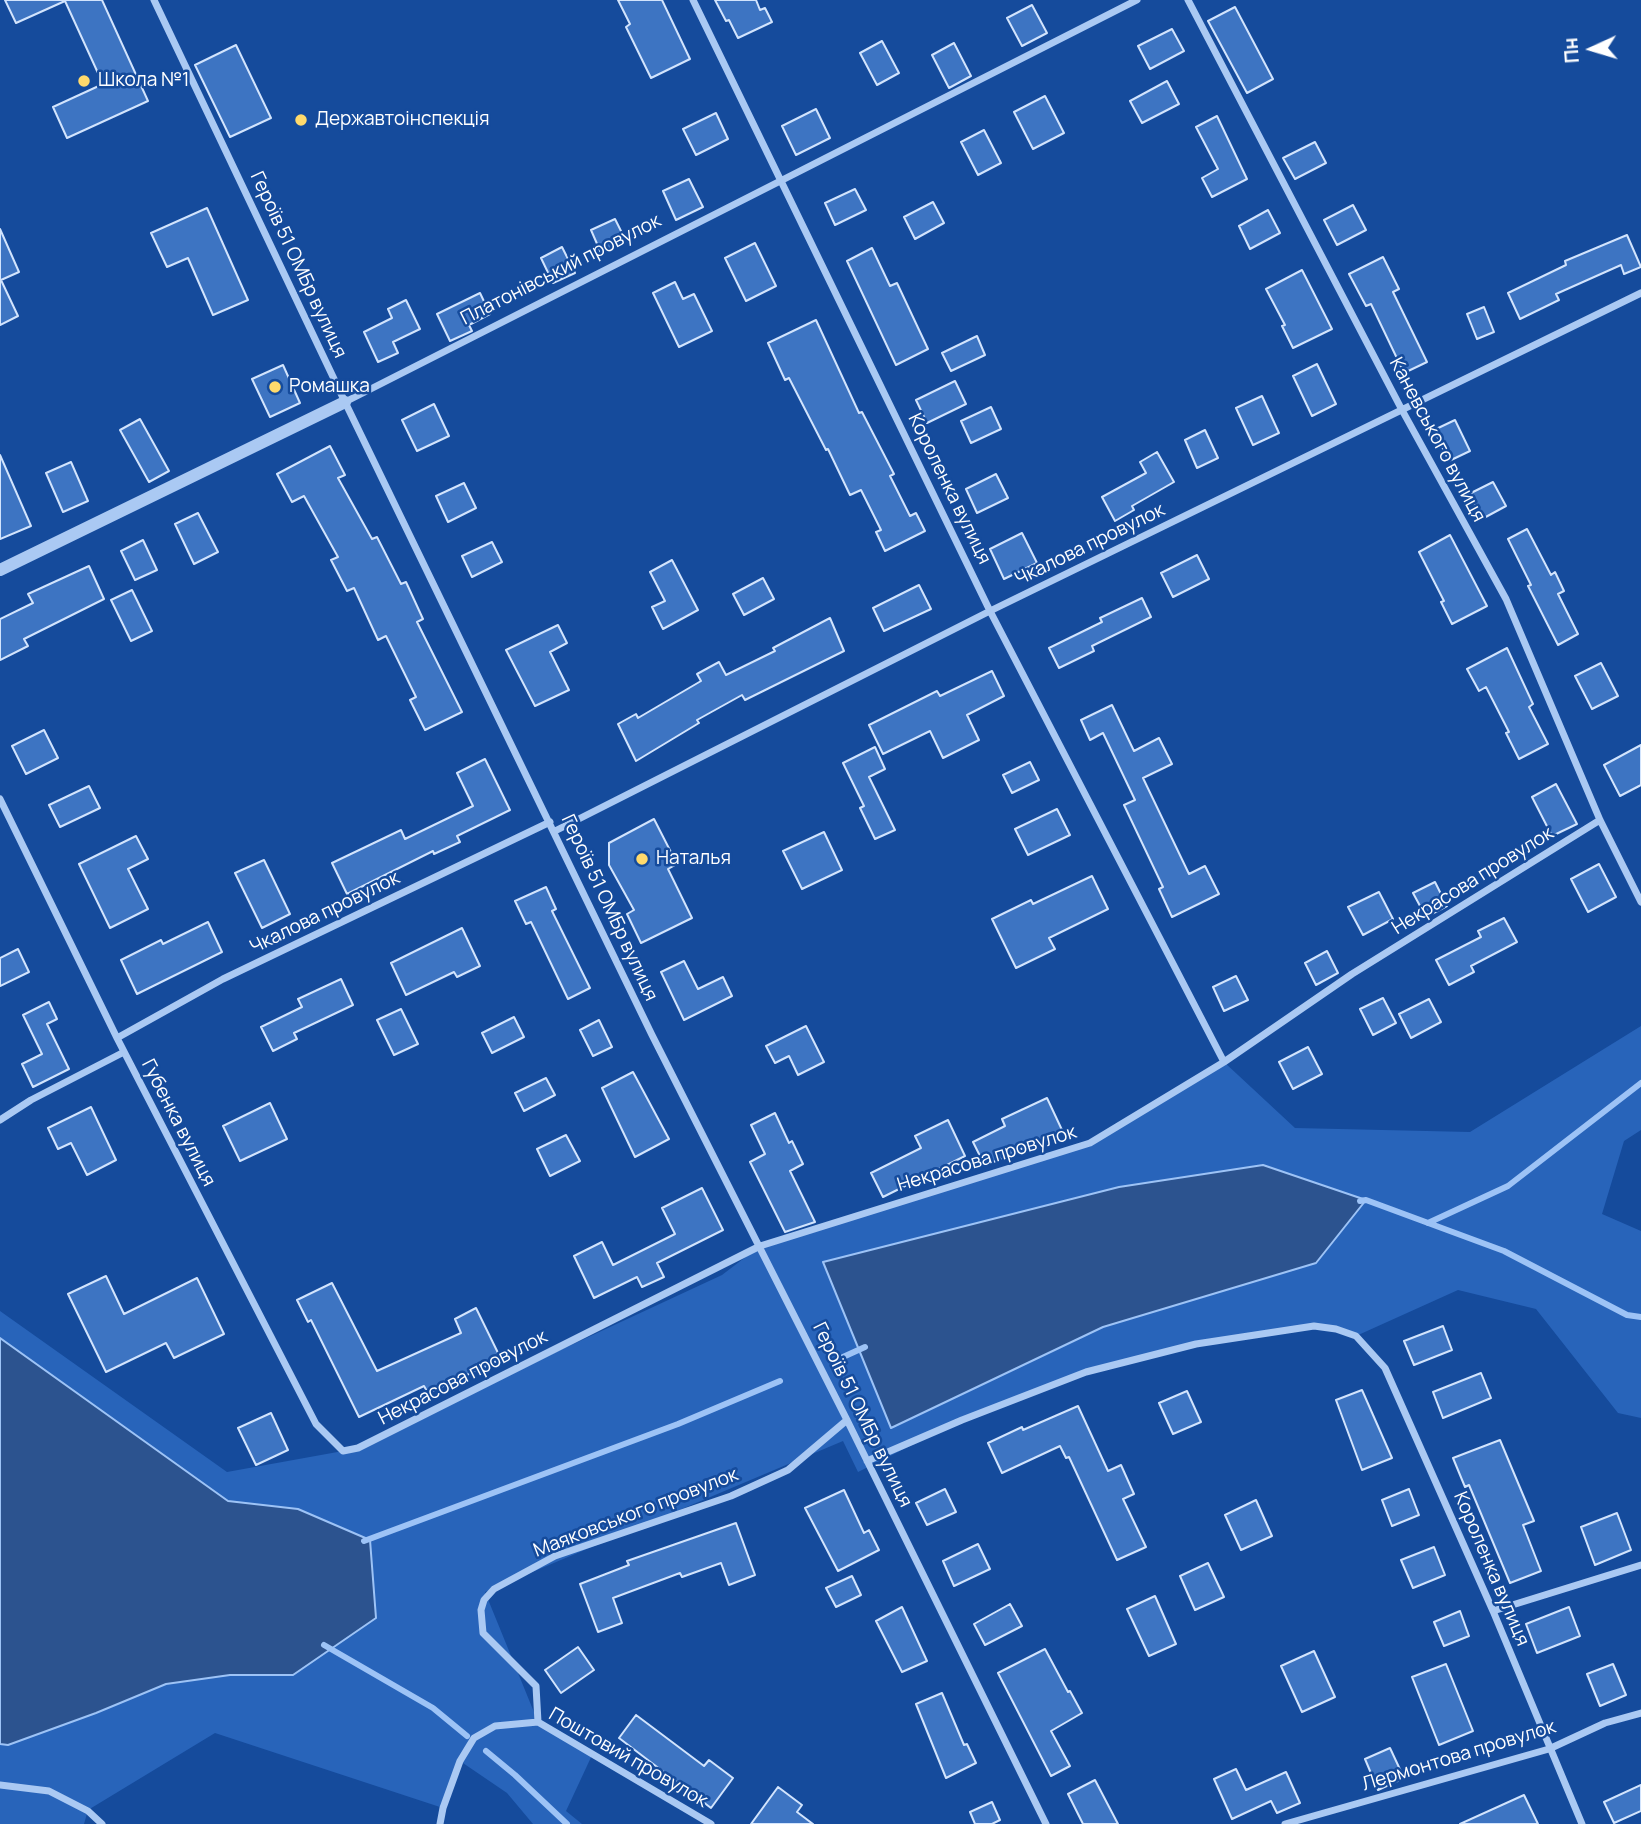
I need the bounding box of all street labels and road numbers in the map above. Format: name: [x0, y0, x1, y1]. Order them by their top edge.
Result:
street label: Героїв 51 ОМБр вулиця: [245, 168, 351, 362]
street label: Платонівський провулок: [457, 210, 665, 330]
street label: Каневського вулиця: [1384, 354, 1490, 526]
street label: Короленка вулиця: [903, 410, 995, 568]
street label: Чкалова провулок: [1011, 499, 1169, 591]
street label: Героїв 51 ОМБр вулиця: [556, 811, 662, 1005]
street label: Некрасова провулок: [1388, 822, 1558, 940]
street label: Чкалова провулок: [246, 867, 404, 959]
street label: Губенка вулиця: [136, 1056, 220, 1190]
street label: Некрасова провулок: [895, 1121, 1079, 1197]
street label: Героїв 51 ОМБр вулиця: [807, 1319, 917, 1511]
street label: Некрасова провулок: [375, 1326, 551, 1430]
street label: Маяковського провулок: [531, 1463, 741, 1563]
street label: Короленка вулиця: [1448, 1489, 1534, 1649]
street label: Поштовий провулок: [544, 1703, 712, 1813]
street label: Лермонтова провулок: [1359, 1716, 1559, 1796]

